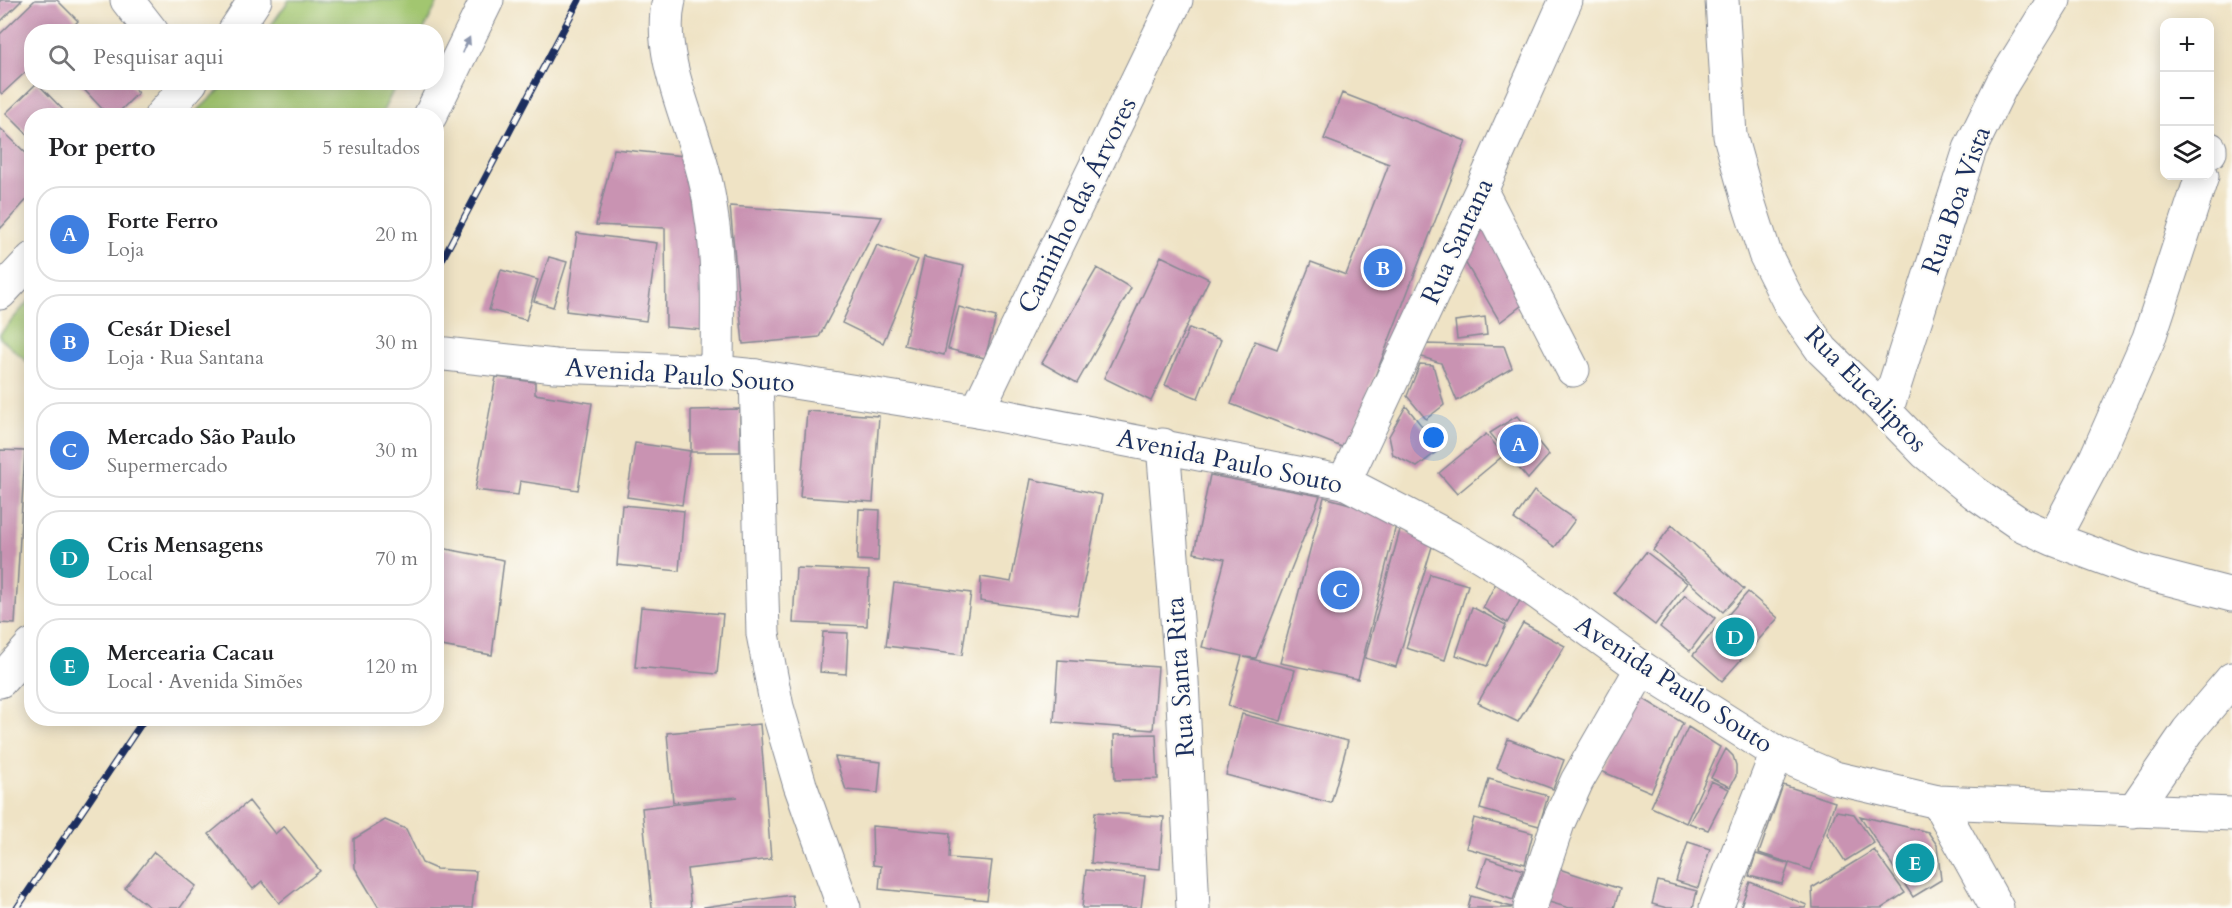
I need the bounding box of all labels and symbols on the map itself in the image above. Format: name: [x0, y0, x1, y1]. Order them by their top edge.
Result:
one-way arrow: [461, 36, 470, 53]
street label: Caminho das Árvores: [1009, 91, 1145, 319]
street label: Rua Boa Vista: [1913, 121, 1999, 279]
street label: Rua Santana: [1413, 172, 1501, 310]
pin: B: [1364, 246, 1402, 290]
street label: Rua Eucaliptos: [1797, 318, 1935, 460]
street label: Avenida Paulo Souto: [564, 350, 796, 400]
street label: Avenida Paulo Souto: [1114, 420, 1346, 502]
pin: A: [1500, 422, 1538, 466]
your location: [1419, 423, 1448, 452]
pin: C: [1320, 568, 1360, 612]
street label: Rua Santa Rita: [1157, 596, 1203, 758]
street label: Avenida Paulo Souto: [1568, 607, 1780, 761]
pin: D: [1716, 614, 1754, 660]
pin: E: [1896, 840, 1934, 886]

